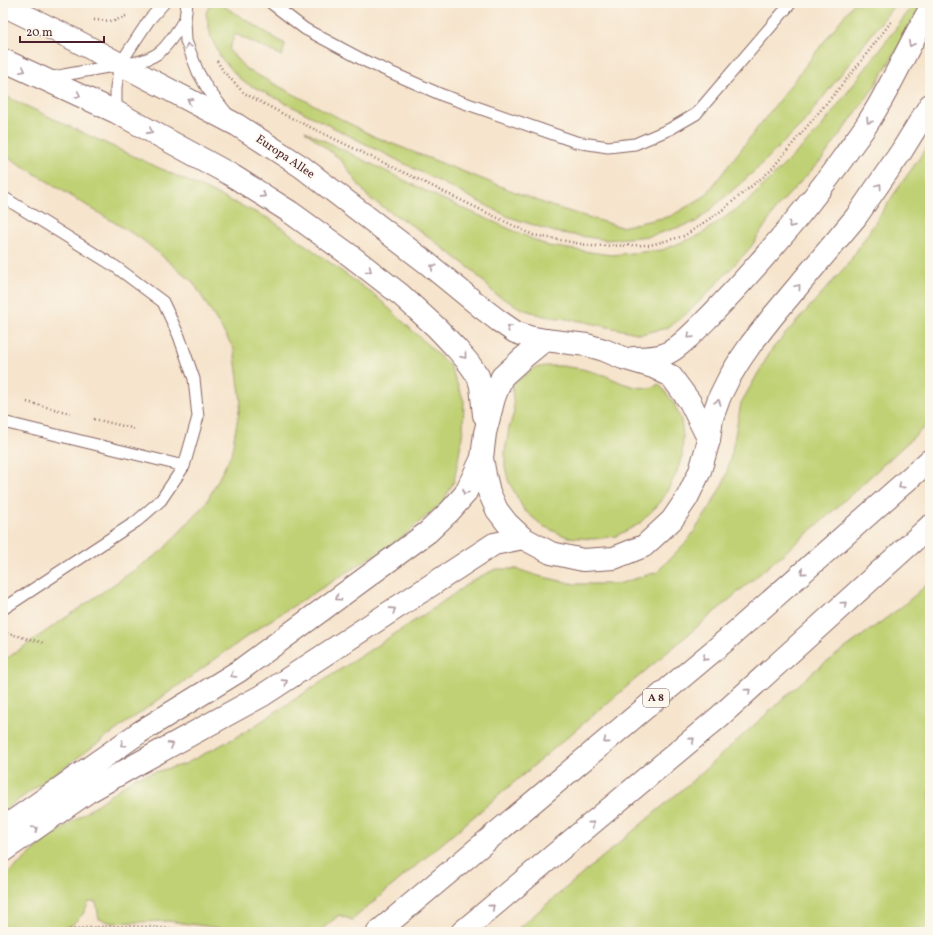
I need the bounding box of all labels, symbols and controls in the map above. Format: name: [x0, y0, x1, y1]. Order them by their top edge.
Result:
scale bar: [20, 18, 104, 44]
text: 20 m: [26, 25, 53, 41]
one-way arrow: [908, 39, 916, 47]
one-way arrow: [184, 42, 192, 49]
one-way arrow: [18, 65, 26, 73]
one-way arrow: [73, 90, 81, 98]
one-way arrow: [187, 98, 195, 106]
one-way arrow: [866, 117, 874, 124]
one-way arrow: [146, 126, 153, 134]
street label: Europa Allee: [252, 131, 318, 183]
one-way arrow: [874, 183, 881, 190]
one-way arrow: [259, 190, 266, 198]
one-way arrow: [789, 220, 796, 228]
one-way arrow: [365, 265, 372, 272]
one-way arrow: [430, 265, 437, 272]
one-way arrow: [793, 284, 800, 291]
one-way arrow: [506, 325, 513, 332]
one-way arrow: [687, 331, 695, 338]
one-way arrow: [459, 352, 466, 359]
one-way arrow: [713, 398, 722, 405]
one-way arrow: [898, 481, 905, 488]
one-way arrow: [462, 488, 469, 495]
one-way arrow: [800, 567, 808, 575]
one-way arrow: [335, 593, 342, 600]
one-way arrow: [840, 602, 847, 609]
one-way arrow: [389, 608, 396, 615]
one-way arrow: [703, 653, 710, 660]
one-way arrow: [230, 670, 237, 677]
one-way arrow: [280, 679, 287, 686]
road number: A 8: [643, 689, 669, 707]
one-way arrow: [743, 689, 751, 696]
one-way arrow: [603, 737, 610, 744]
one-way arrow: [687, 738, 694, 745]
one-way arrow: [120, 739, 127, 747]
one-way arrow: [167, 743, 175, 750]
one-way arrow: [587, 821, 594, 828]
one-way arrow: [31, 826, 38, 834]
one-way arrow: [487, 905, 495, 912]

